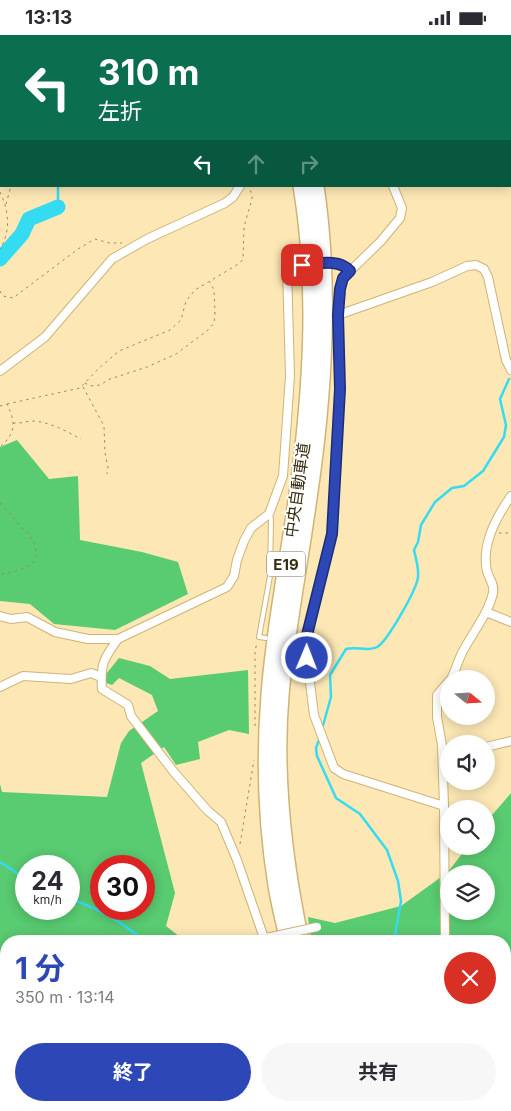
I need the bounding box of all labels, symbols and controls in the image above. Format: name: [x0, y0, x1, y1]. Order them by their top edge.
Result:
text: 13:13: [25, 6, 72, 29]
text: 310 m: [98, 51, 200, 93]
icon: left: [15, 55, 80, 120]
text: 左折: [98, 98, 142, 124]
icon: left: [189, 150, 217, 178]
icon: ahead: [242, 150, 270, 178]
icon: right: [295, 150, 323, 178]
pin: [281, 244, 323, 286]
icon: arrive: [288, 251, 316, 279]
street label: 中央自動車道: [280, 441, 314, 539]
road number: E19: [267, 551, 305, 577]
position arrow: [280, 631, 332, 683]
north arrow: [440, 670, 495, 725]
map controls: [440, 670, 495, 920]
button: sound: [440, 735, 495, 790]
button: search: [440, 800, 495, 855]
speed limit sign: 30: [90, 855, 155, 920]
button: layers: [440, 865, 495, 920]
text: 24: [31, 866, 64, 896]
text: km/h: [33, 892, 62, 907]
text: 1 分: [15, 950, 65, 986]
button: close: [444, 952, 496, 1004]
text: 350 m · 13:14: [15, 987, 115, 1007]
button: 終了: [15, 1043, 251, 1101]
button: 共有: [261, 1043, 496, 1101]

